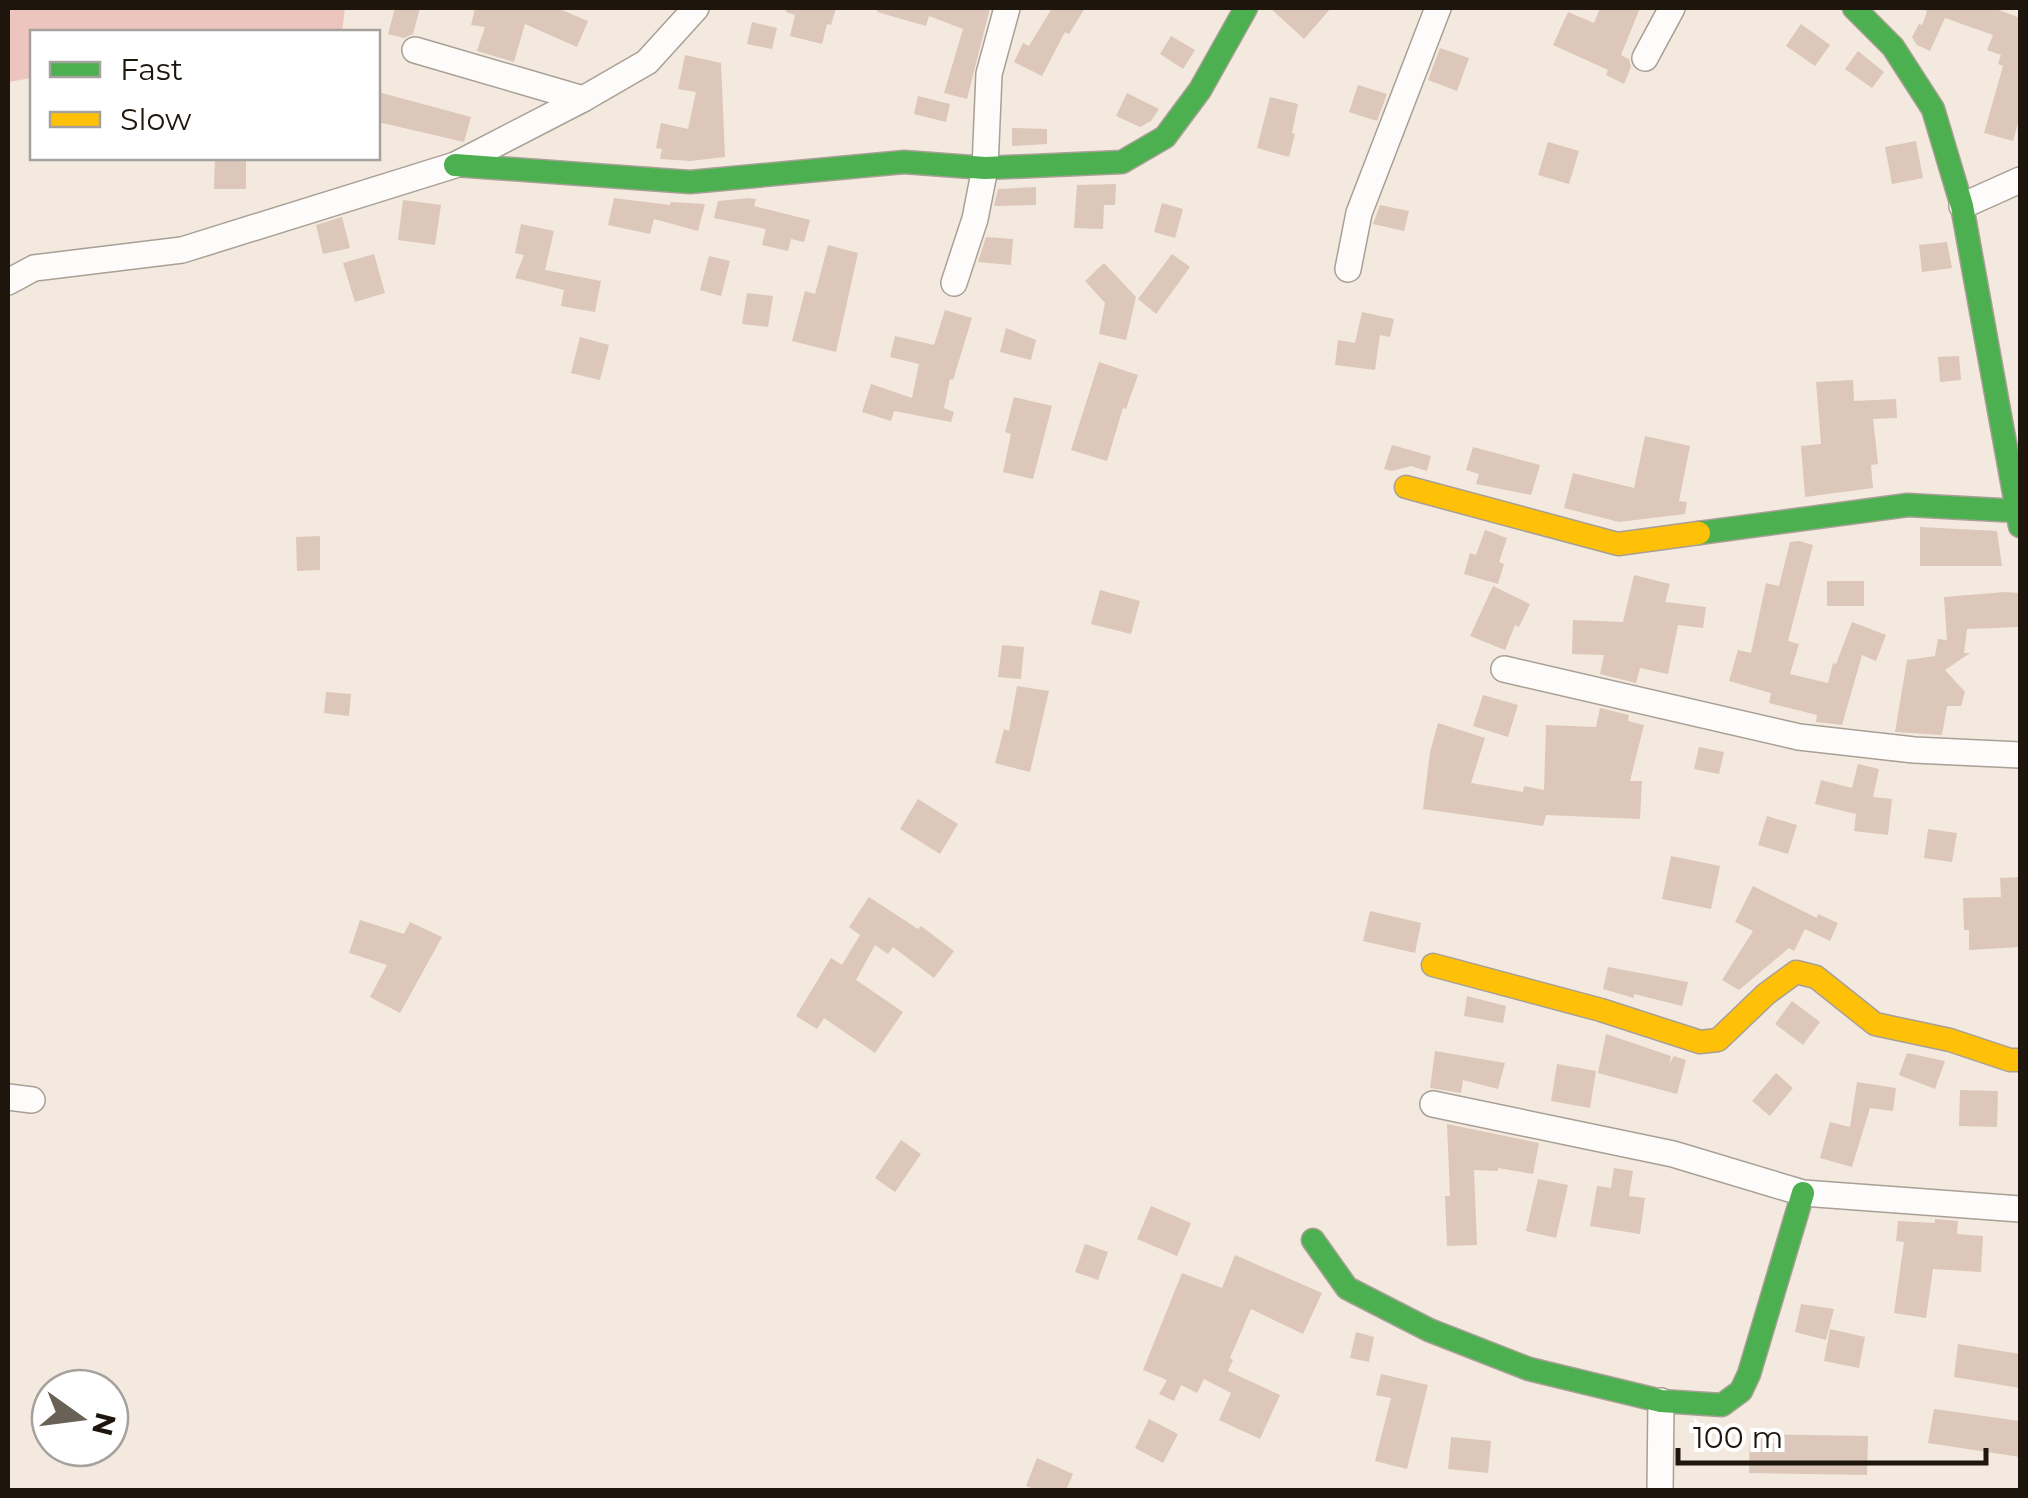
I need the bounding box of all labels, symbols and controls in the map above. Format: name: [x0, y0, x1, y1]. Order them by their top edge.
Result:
legend: [30, 30, 380, 160]
text: Fast: [120, 51, 183, 88]
text: Slow: [120, 101, 192, 138]
north arrow: [30, 1368, 130, 1468]
scale bar: [1678, 1403, 1986, 1465]
text: N: [85, 1409, 123, 1439]
text: 100 m: [1693, 1419, 1783, 1456]

